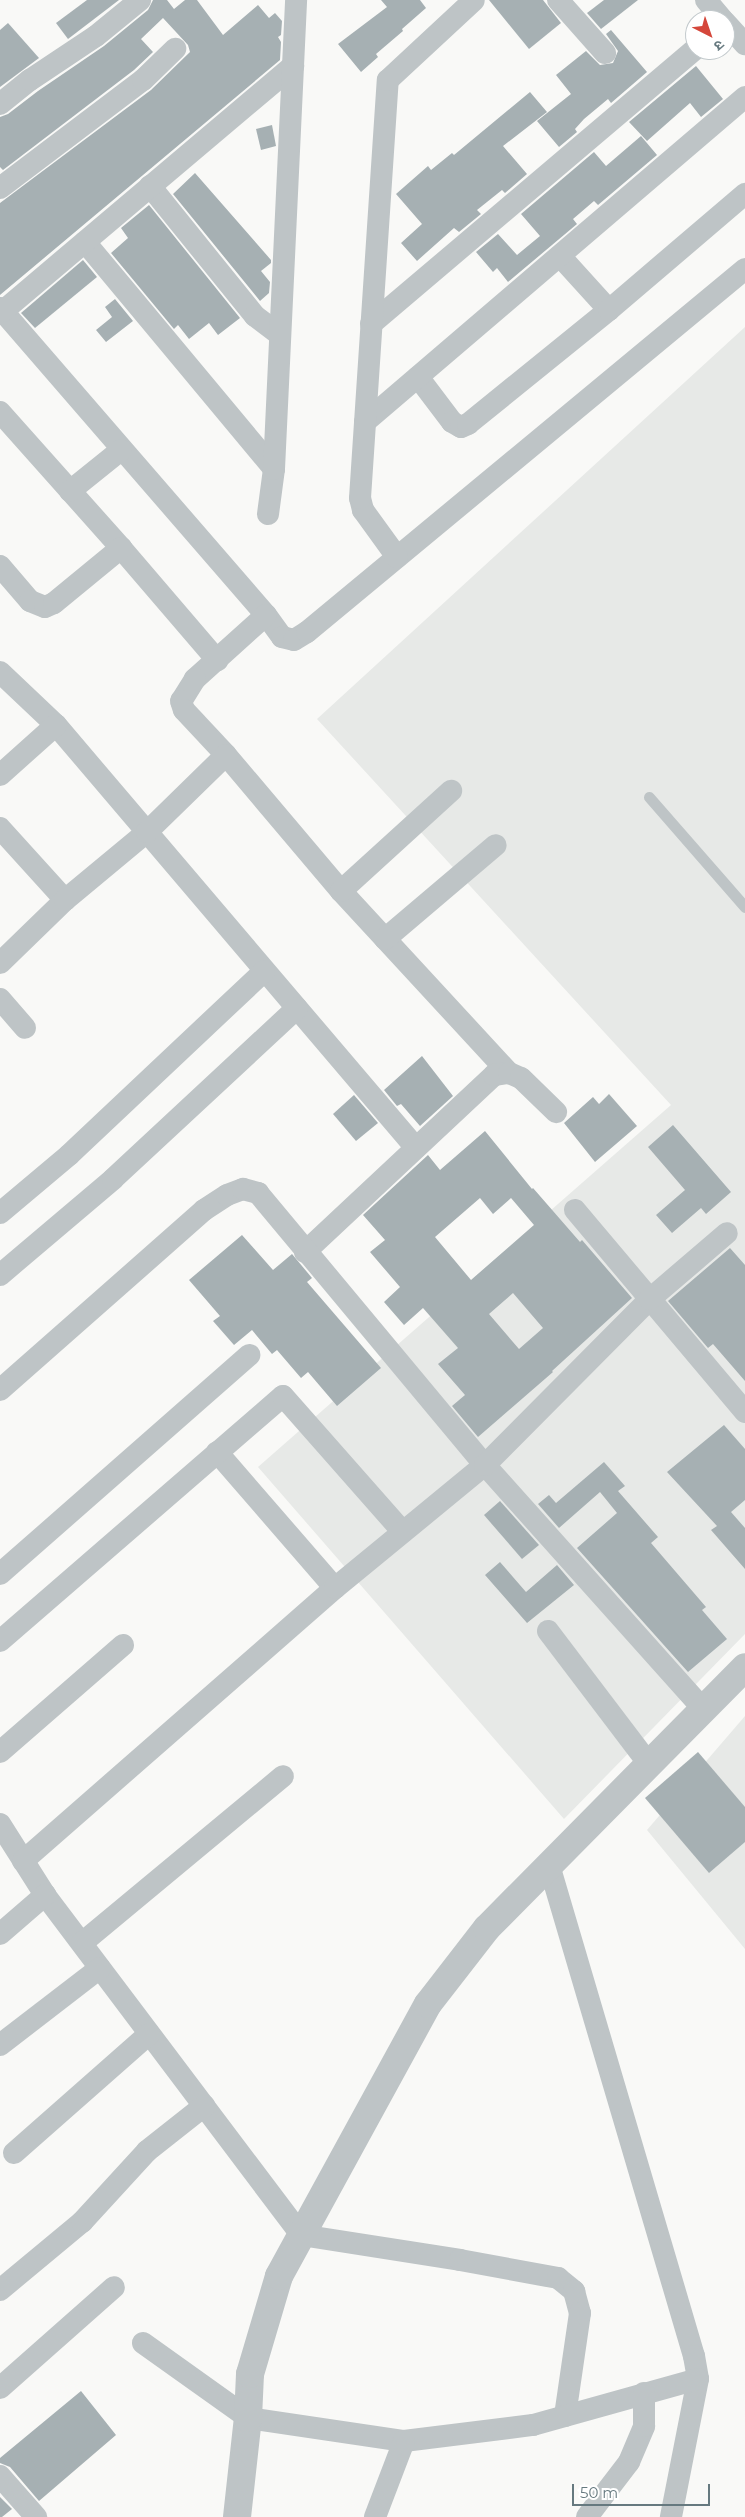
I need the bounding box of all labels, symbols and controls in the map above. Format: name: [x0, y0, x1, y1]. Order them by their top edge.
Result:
north arrow: [685, 10, 735, 60]
text: उ: [710, 36, 728, 55]
scale bar: [575, 2474, 712, 2506]
text: 50 m: [580, 2483, 618, 2502]

